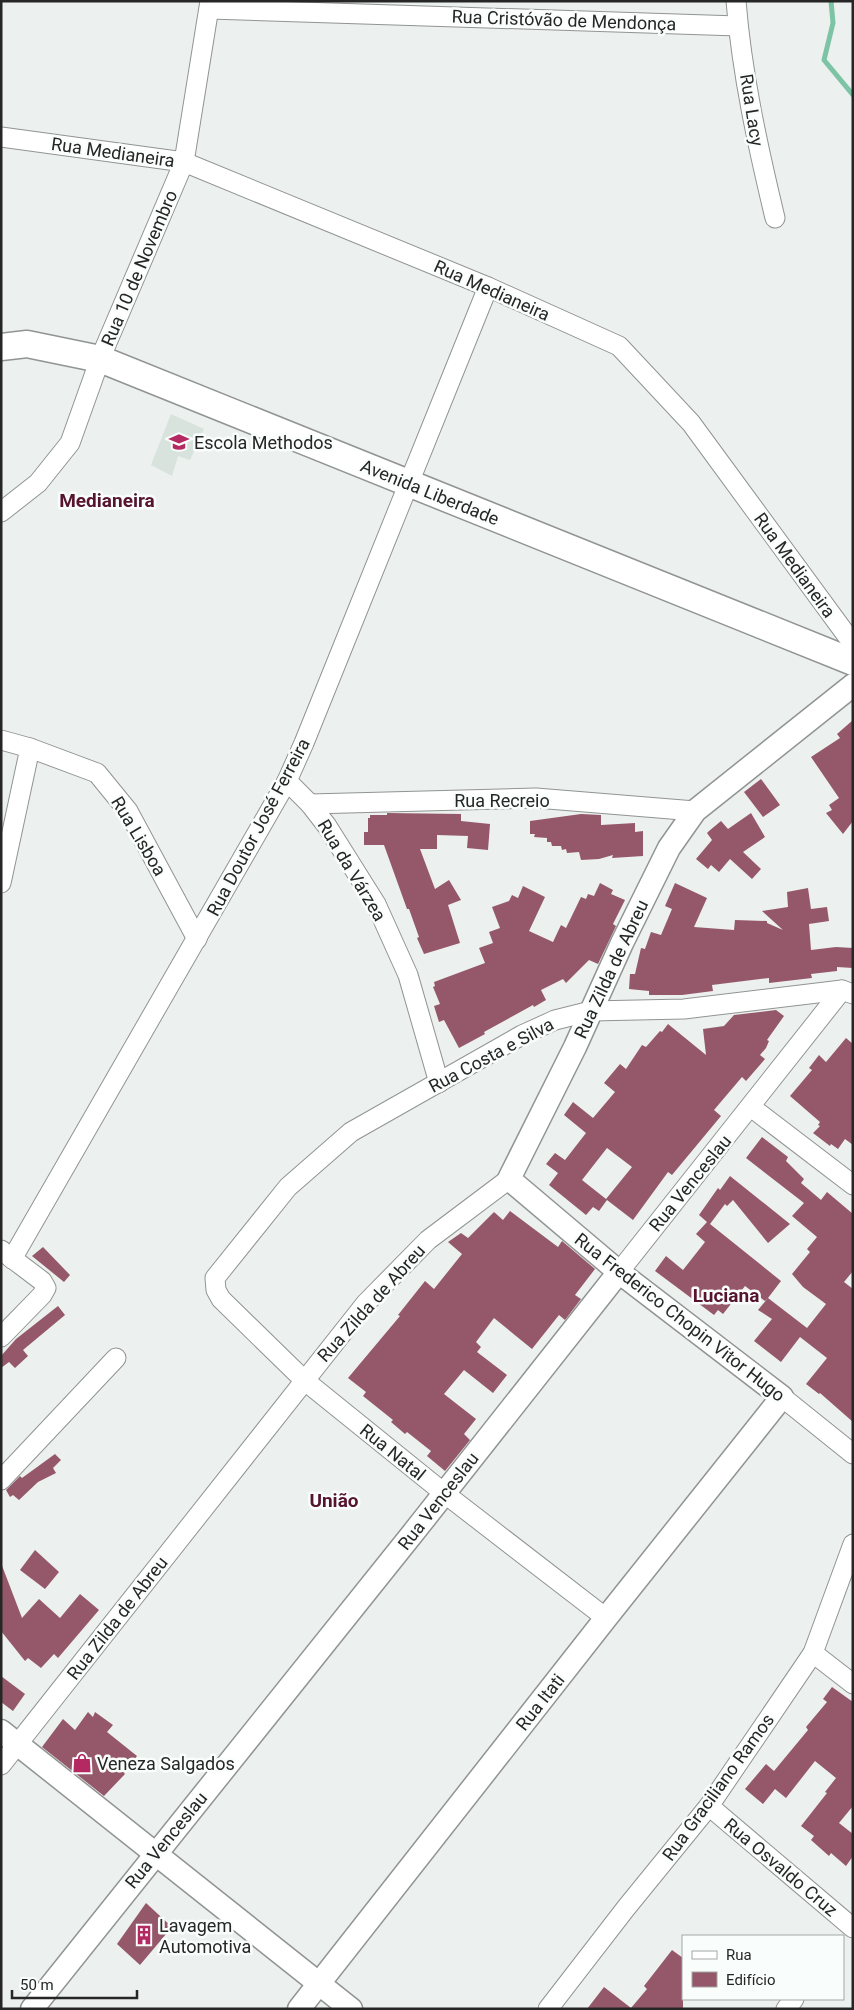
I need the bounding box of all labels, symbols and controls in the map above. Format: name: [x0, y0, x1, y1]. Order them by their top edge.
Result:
street label: Rua Cristóvão de Mendonça: [451, 6, 677, 34]
street label: Rua Lacy: [736, 72, 768, 148]
street label: Rua Medianeira: [50, 133, 176, 171]
street label: Rua 10 de Novembro: [97, 187, 181, 349]
street label: Rua Medianeira: [431, 255, 553, 325]
school or university icon: Escola Methodos: [168, 431, 190, 453]
place label: Escola Methodos: [194, 432, 333, 453]
street label: Avenida Liberdade: [358, 455, 502, 529]
district label: Medianeira: [59, 489, 155, 512]
street label: Rua Medianeira: [750, 509, 840, 621]
street label: Rua Doutor José Ferreira: [202, 735, 314, 919]
street label: Rua Recreio: [454, 790, 550, 811]
street label: Rua Lisboa: [107, 793, 171, 879]
street label: Rua da Várzea: [313, 815, 391, 925]
street label: Rua Zilda de Abreu: [570, 896, 652, 1042]
street label: Rua Costa e Silva: [425, 1013, 557, 1097]
street label: Rua Venceslau: [645, 1130, 735, 1236]
street label: Rua Frederico Chopin Vitor Hugo: [571, 1228, 789, 1406]
street label: Rua Zilda de Abreu: [313, 1240, 429, 1366]
district label: Luciana: [693, 1284, 759, 1307]
street label: Rua Natal: [356, 1419, 430, 1485]
street label: Rua Venceslau: [393, 1448, 483, 1554]
district label: União: [309, 1489, 359, 1512]
street label: Rua Zilda de Abreu: [62, 1552, 172, 1684]
street label: Rua Itati: [511, 1669, 569, 1735]
street label: Rua Graciliano Ramos: [658, 1710, 778, 1864]
shop icon: Veneza Salgados: [71, 1752, 93, 1774]
place label: Veneza Salgados: [97, 1753, 235, 1774]
street label: Rua Venceslau: [121, 1787, 211, 1893]
street label: Rua Osvaldo Cruz: [720, 1814, 842, 1920]
place label: Lavagem Automotiva: [159, 1915, 251, 1957]
building icon: Lavagem Automotiva: [133, 1924, 155, 1946]
legend: [682, 1935, 844, 2000]
text: Rua: [726, 1946, 752, 1964]
scale bar: [12, 1968, 138, 2000]
text: Edifício: [726, 1971, 775, 1989]
text: 50 m: [20, 1976, 54, 1994]

